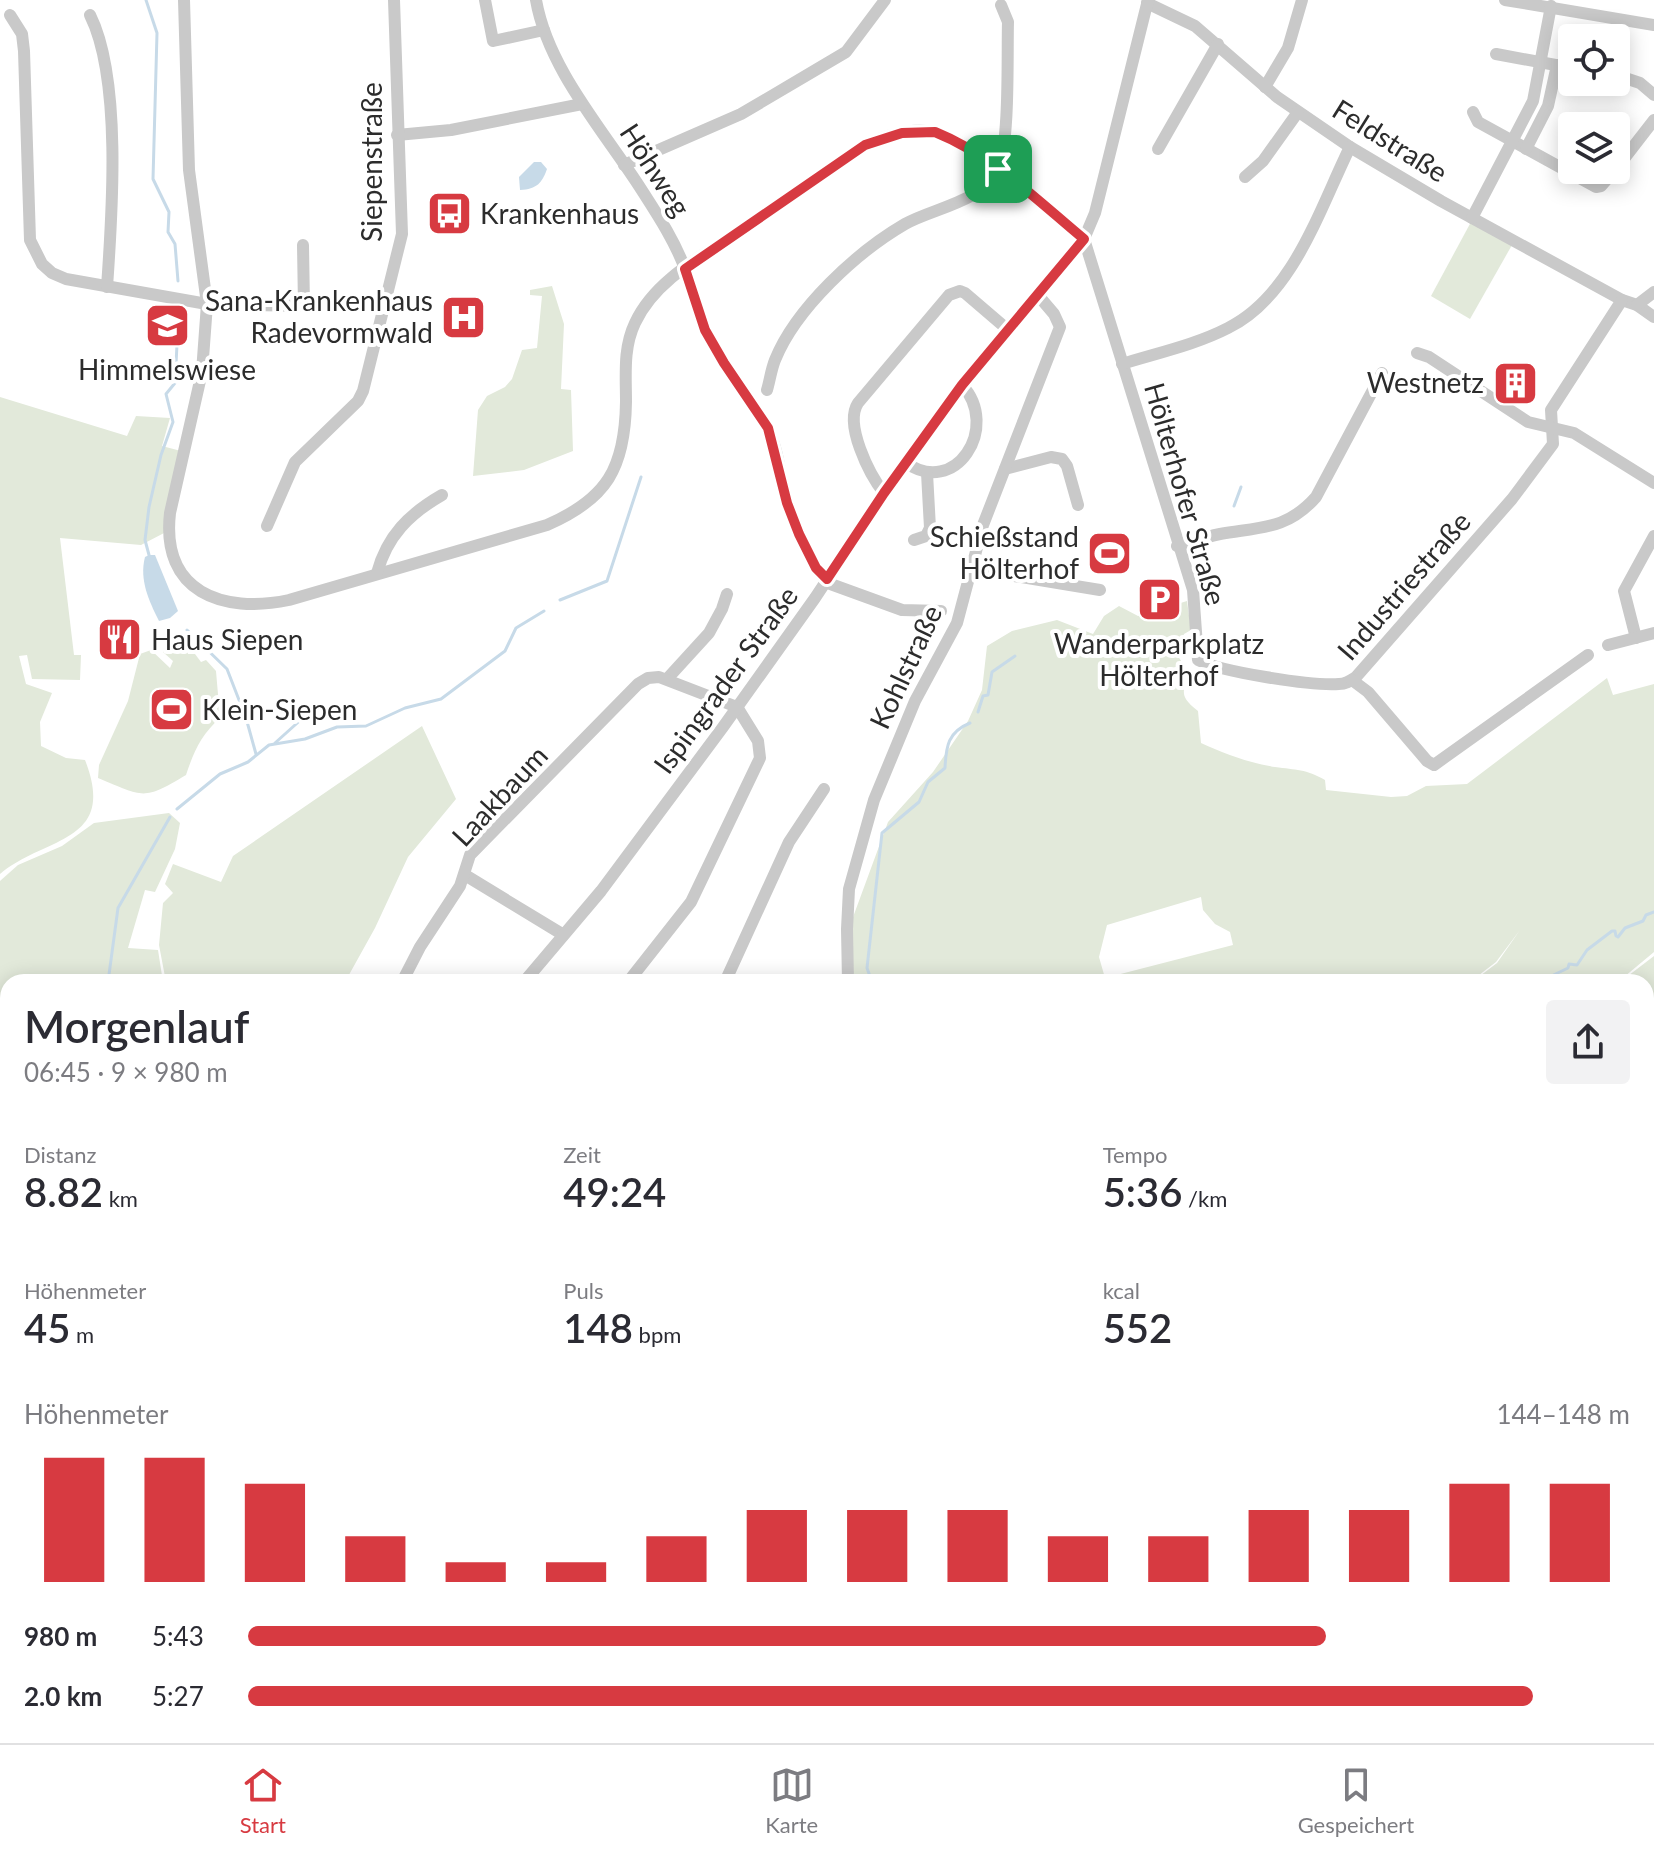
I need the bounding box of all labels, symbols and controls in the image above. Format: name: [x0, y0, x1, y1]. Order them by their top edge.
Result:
map controls: [1558, 24, 1630, 184]
button: locate: [1558, 24, 1630, 96]
street label: Siepenstraße: [354, 82, 388, 242]
street label: Feldstraße: [1327, 92, 1454, 189]
button: layers: [1558, 112, 1630, 184]
street label: Höhweg: [613, 117, 698, 222]
pin: [964, 135, 1032, 203]
icon: arrive: [976, 147, 1020, 191]
bus stop icon: Krankenhaus: [425, 190, 473, 238]
place label: Krankenhaus: [480, 196, 639, 230]
place label: Sana-Krankenhaus Radevormwald: [205, 283, 433, 349]
hospital icon: Sana-Krankenhaus Radevormwald: [440, 293, 488, 341]
school or university icon: Himmelswiese: [143, 302, 191, 350]
place label: Himmelswiese: [78, 352, 256, 386]
building icon: Westnetz: [1491, 359, 1539, 407]
place label: Westnetz: [1367, 365, 1484, 399]
street label: Hölterhofer Straße: [1138, 379, 1234, 609]
street label: Industriestraße: [1330, 504, 1477, 666]
place label: Schießstand Hölterhof: [930, 519, 1079, 585]
sports icon: Schießstand Hölterhof: [1086, 529, 1134, 577]
parking icon: Wanderparkplatz Hölterhof: [1135, 575, 1183, 623]
street label: Ispingrader Straße: [646, 579, 804, 780]
street label: Kohlstraße: [862, 599, 949, 734]
restaurant icon: Haus Siepen: [96, 616, 144, 664]
place label: Haus Siepen: [151, 622, 303, 656]
place label: Wanderparkplatz Hölterhof: [1054, 626, 1264, 692]
sports icon: Klein-Siepen: [147, 686, 195, 734]
place label: Klein-Siepen: [202, 692, 357, 726]
street label: Laakbaum: [444, 738, 554, 853]
text: Morgenlauf: [24, 1000, 249, 1052]
button: share: [1546, 1000, 1630, 1084]
text: 06:45 · 9 × 980 m: [24, 1056, 228, 1088]
text: Distanz: [24, 1141, 96, 1168]
text: Zeit: [563, 1141, 601, 1168]
text: Tempo: [1103, 1141, 1167, 1168]
text: 8.82: [24, 1168, 103, 1216]
text: 49:24: [563, 1168, 666, 1216]
text: 5:36: [1103, 1168, 1182, 1216]
text: km: [103, 1185, 138, 1212]
text: /km: [1182, 1185, 1227, 1212]
text: Höhenmeter: [24, 1277, 146, 1304]
text: Puls: [563, 1277, 603, 1304]
text: kcal: [1103, 1277, 1140, 1304]
text: 45: [24, 1304, 70, 1352]
text: 148: [563, 1304, 633, 1352]
text: 552: [1103, 1304, 1172, 1352]
text: m: [70, 1321, 94, 1348]
text: bpm: [633, 1321, 681, 1348]
text: Höhenmeter: [24, 1398, 168, 1430]
text: 144–148 m: [1496, 1398, 1630, 1430]
text: 980 m: [24, 1620, 97, 1652]
text: 5:43: [152, 1620, 204, 1652]
text: 2.0 km: [24, 1680, 102, 1712]
text: 5:27: [152, 1680, 204, 1712]
tab: Start: [240, 1763, 286, 1838]
tab: Karte: [765, 1763, 818, 1838]
tab: Gespeichert: [1298, 1763, 1414, 1838]

